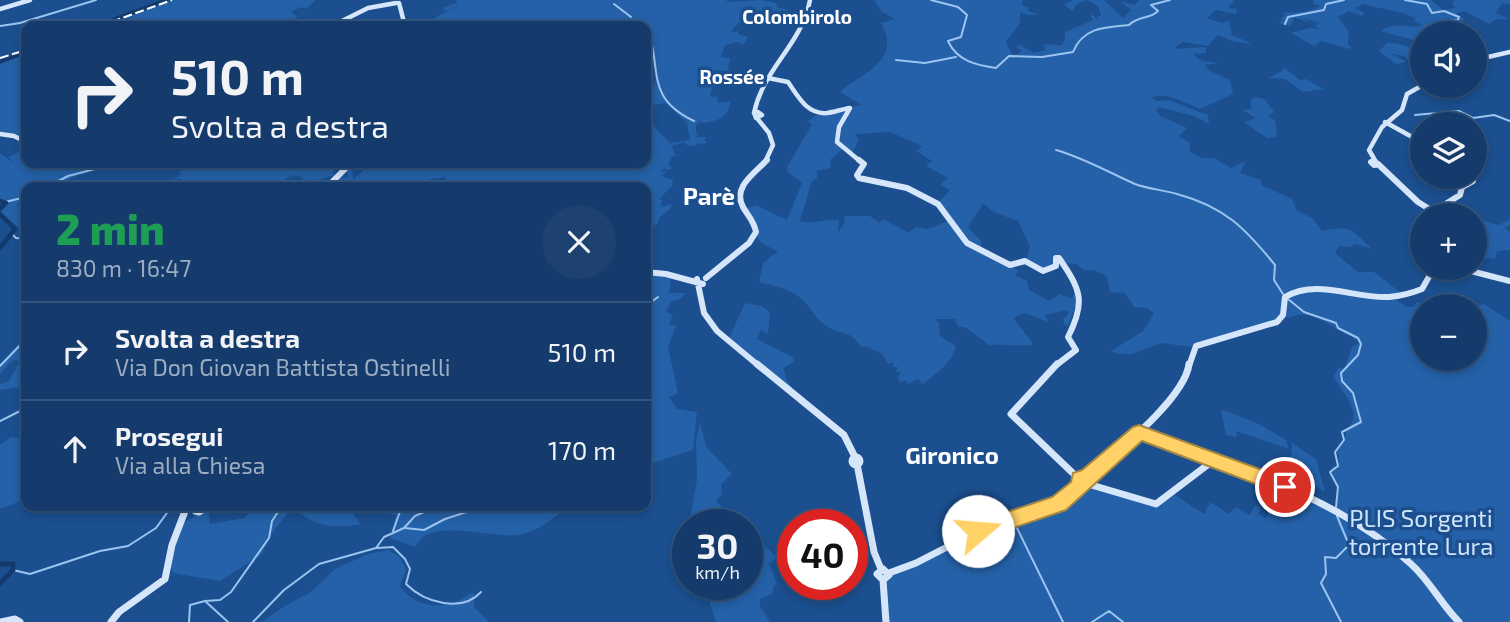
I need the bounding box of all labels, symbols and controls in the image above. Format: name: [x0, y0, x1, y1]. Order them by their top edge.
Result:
district label: Colombirolo: [742, 5, 852, 28]
map controls: [1410, 21, 1487, 371]
button: sound: [1410, 21, 1487, 98]
text: 510 m: [171, 46, 304, 105]
icon: right: [56, 49, 147, 140]
district label: Rossée: [699, 65, 765, 88]
text: Svolta a destra: [171, 106, 389, 144]
button: layers: [1410, 112, 1487, 189]
district label: Parè: [683, 181, 735, 210]
text: 2 min: [56, 203, 165, 253]
button: +: [1410, 203, 1487, 280]
button: close: [542, 205, 616, 279]
text: 830 m · 16:47: [56, 254, 191, 282]
button: −: [1410, 294, 1487, 371]
text: Svolta a destra: [115, 322, 300, 353]
icon: right: [56, 332, 94, 370]
text: 510 m: [547, 336, 616, 367]
text: Via Don Giovan Battista Ostinelli: [115, 353, 450, 381]
text: Prosegui: [115, 420, 223, 451]
icon: ahead: [56, 430, 94, 468]
text: 170 m: [548, 434, 616, 465]
district label: Gironico: [905, 440, 999, 469]
text: Via alla Chiesa: [115, 451, 265, 479]
pin: [1255, 457, 1315, 517]
icon: arrive: [1266, 468, 1304, 506]
position arrow: [941, 494, 1015, 568]
park label: PLIS Sorgenti torrente Lura: [1349, 503, 1493, 560]
speed limit sign: 40: [777, 509, 868, 600]
text: 30: [697, 524, 738, 566]
text: km/h: [695, 561, 740, 583]

